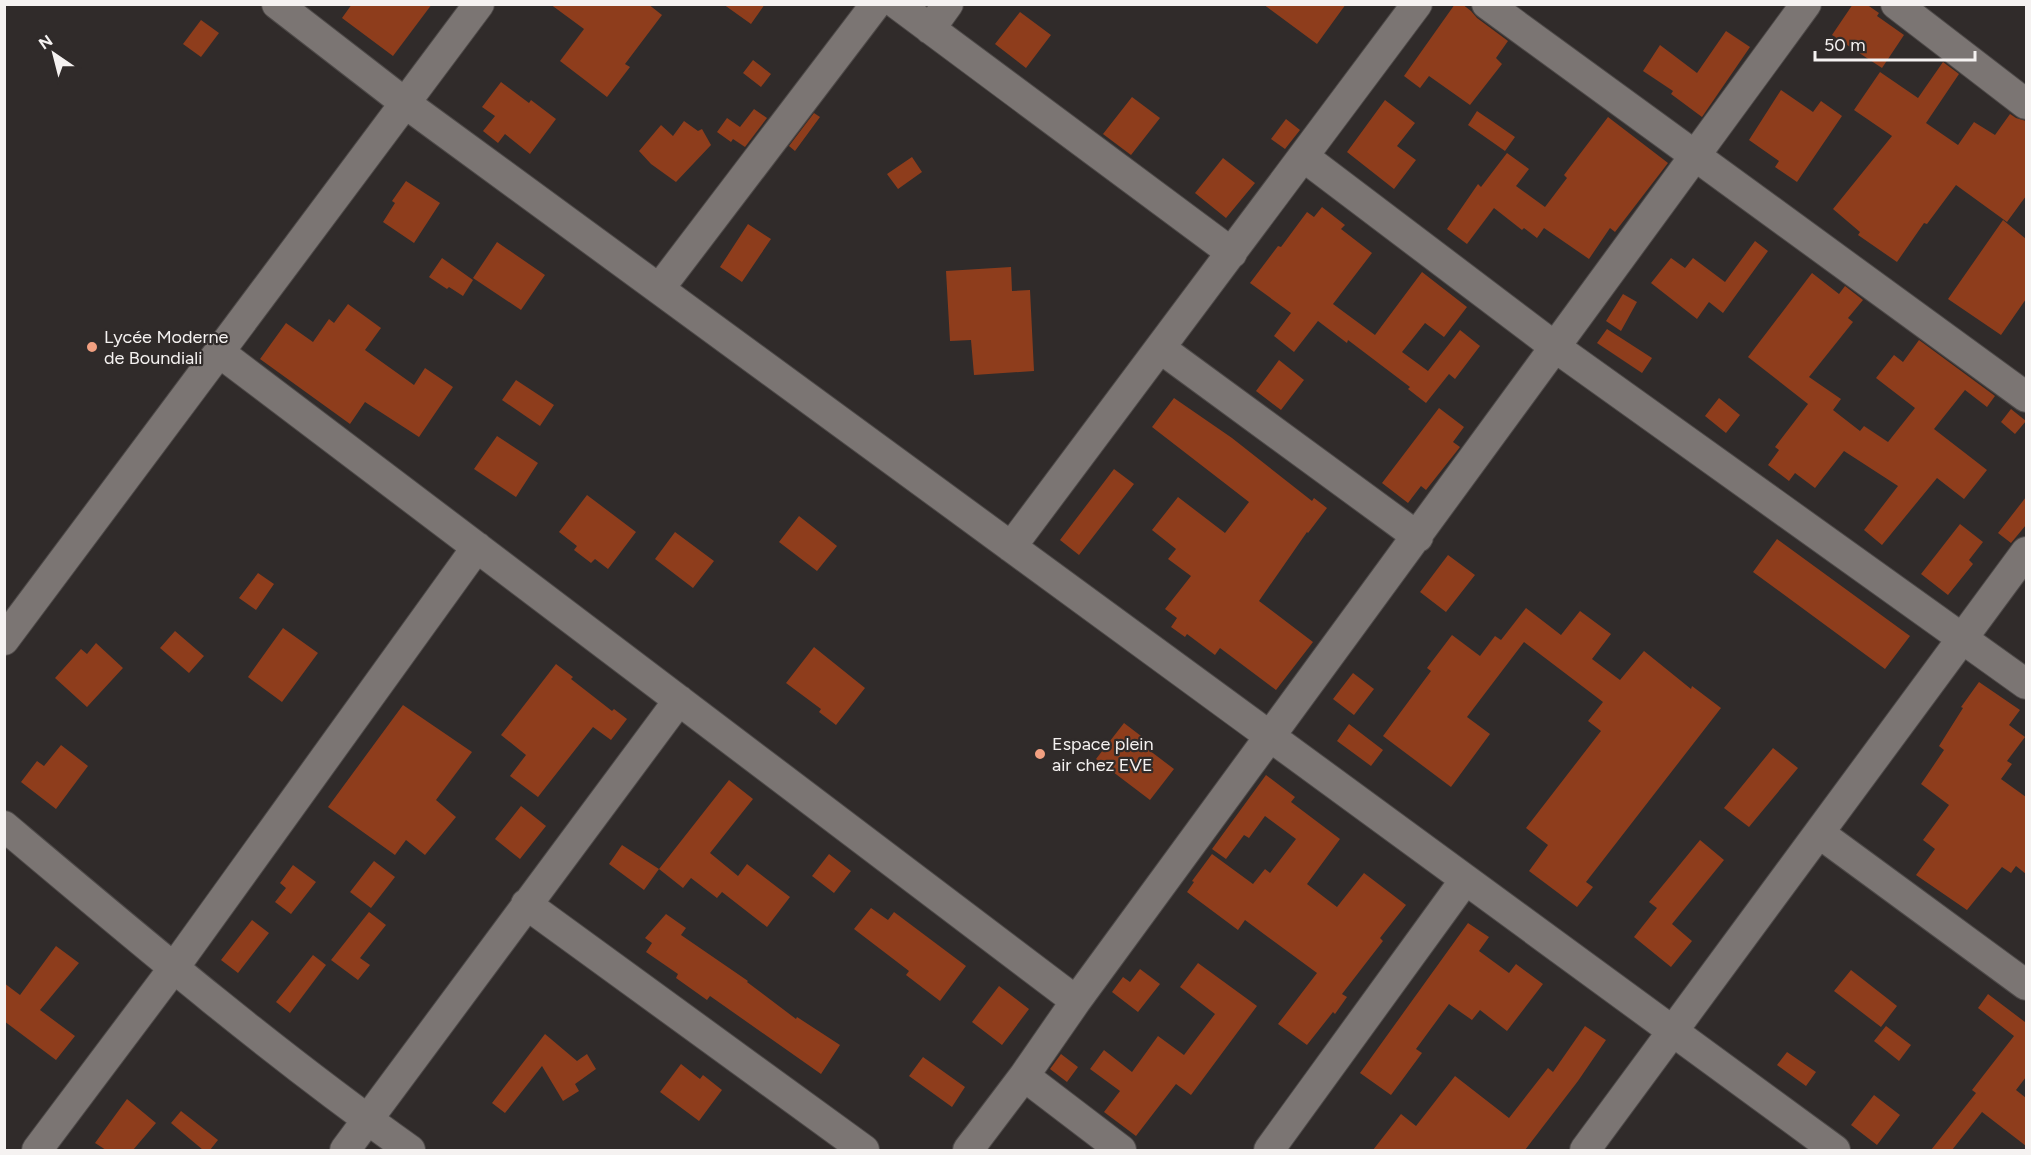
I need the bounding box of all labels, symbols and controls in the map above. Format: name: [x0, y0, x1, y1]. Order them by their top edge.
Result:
north arrow: [24, 24, 84, 84]
scale bar: [1815, 24, 1976, 62]
text: N: [35, 31, 56, 53]
text: 50 m: [1824, 34, 1866, 56]
place label: Lycée Moderne de Boundiali: [104, 326, 229, 369]
marker: Lycée Moderne de Boundiali: [85, 340, 99, 354]
place label: Espace plein air chez EVE: [1052, 733, 1154, 776]
marker: Espace plein air chez EVE: [1033, 747, 1047, 761]

